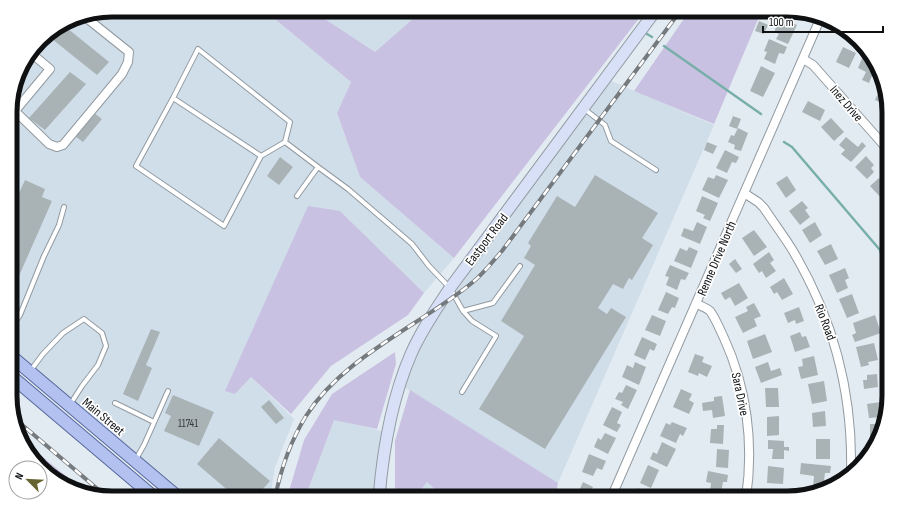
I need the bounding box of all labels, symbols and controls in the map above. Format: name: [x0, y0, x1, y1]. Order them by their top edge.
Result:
scale bar: [763, 8, 883, 34]
text: 100 m: [769, 15, 794, 30]
street label: Inez Drive: [826, 82, 866, 125]
street label: Eastport Road: [462, 210, 512, 269]
street label: Renne Drive North: [694, 219, 740, 298]
street label: Rio Road: [811, 302, 839, 343]
street label: Sara Drive: [728, 371, 752, 417]
street label: Main Street: [79, 394, 128, 439]
house number: 11741: [178, 417, 198, 430]
north arrow: [8, 460, 48, 500]
text: N: [12, 471, 27, 481]

